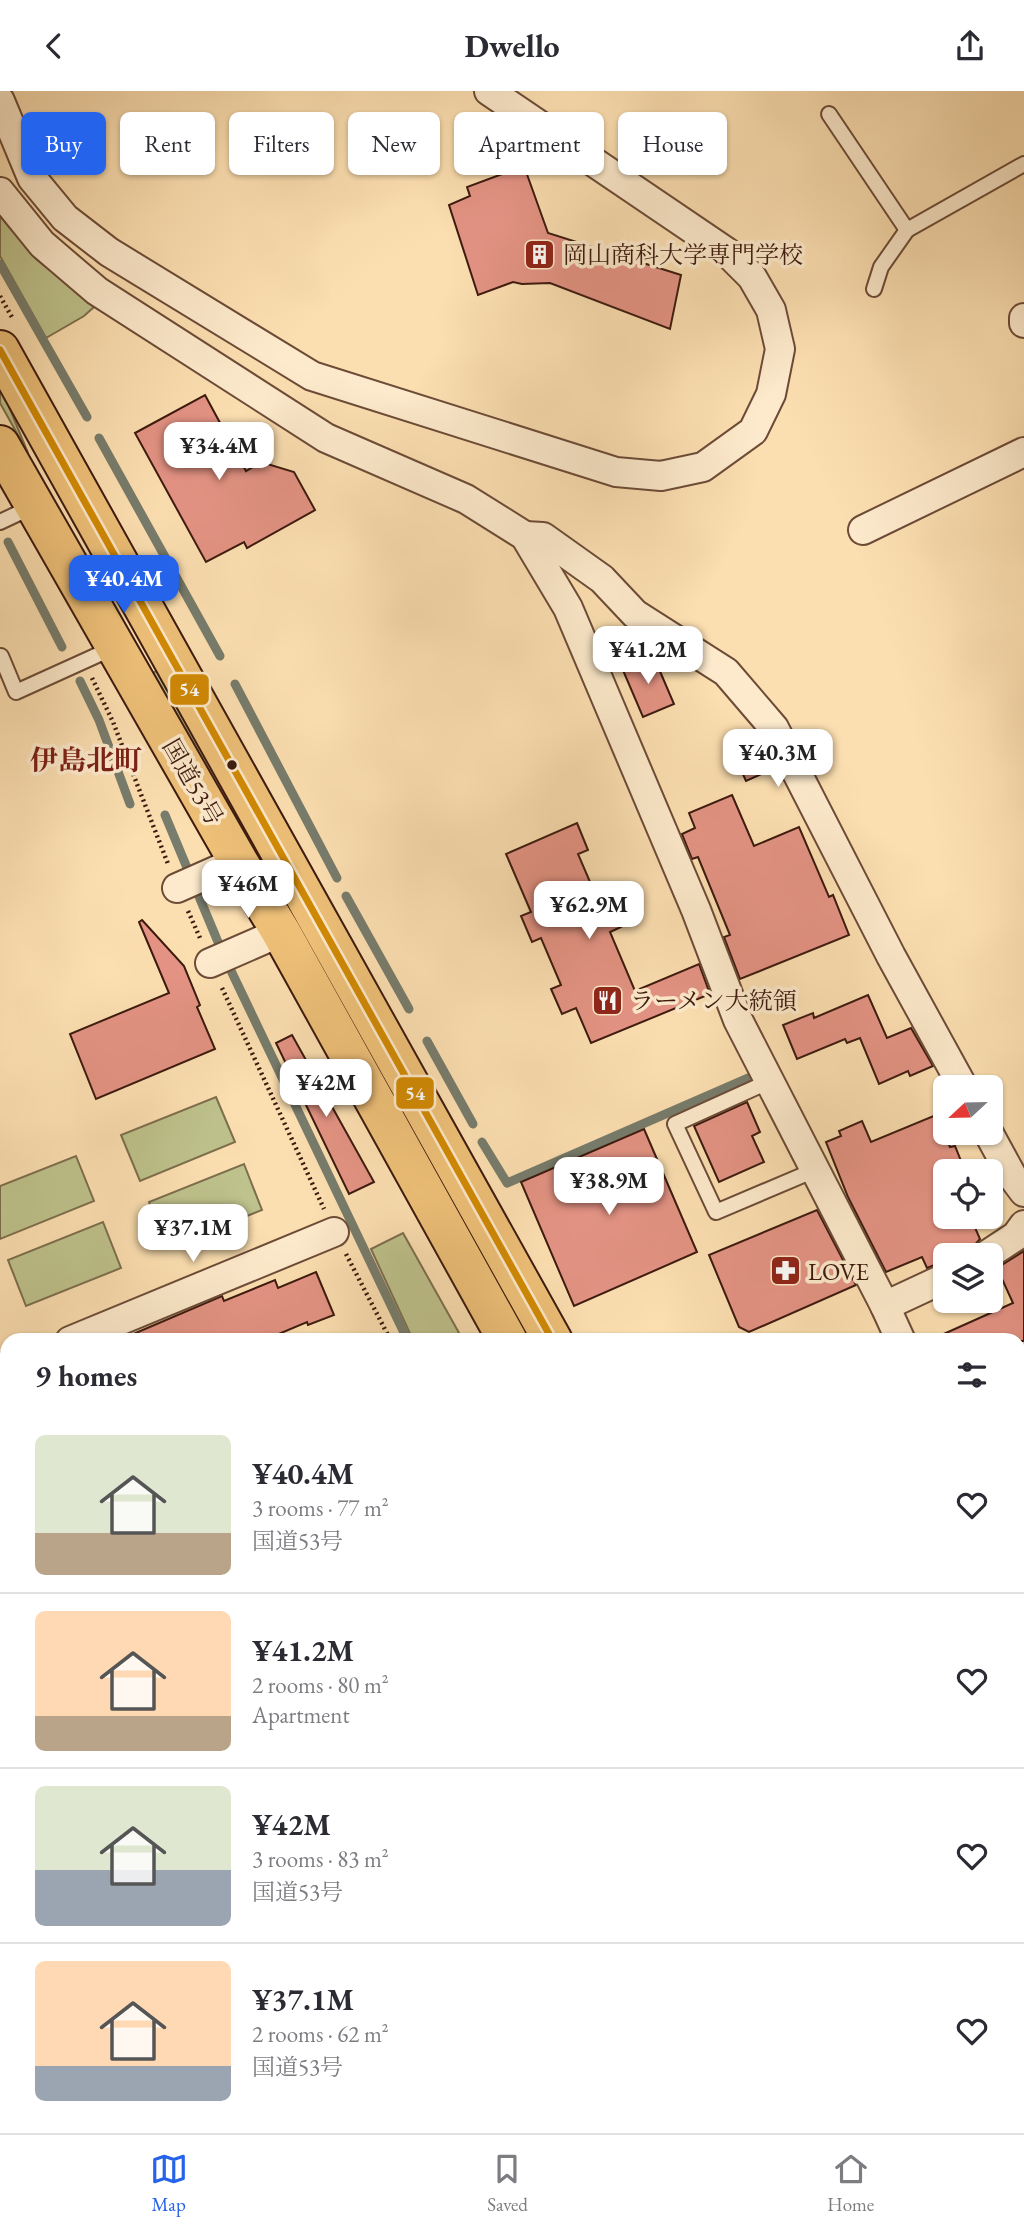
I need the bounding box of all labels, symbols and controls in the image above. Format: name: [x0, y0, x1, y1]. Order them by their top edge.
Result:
text: Dwello: [464, 25, 560, 67]
icon: back: [35, 27, 73, 65]
icon: share: [951, 27, 989, 65]
chip: Buy: [21, 112, 106, 175]
chip: Rent: [120, 112, 215, 175]
chip: Filters: [229, 112, 334, 175]
chip: New: [348, 112, 440, 175]
chip: Apartment: [454, 112, 604, 175]
chip: House: [618, 112, 727, 175]
building icon: 岡山商科大学専門学校: [523, 237, 557, 271]
place label: 岡山商科大学専門学校: [563, 239, 803, 270]
pin: ¥34.4M: [162, 423, 276, 482]
text: ¥34.4M: [180, 430, 258, 460]
pin: ¥40.4M: [67, 555, 181, 615]
text: ¥40.4M: [85, 563, 163, 593]
pin: ¥41.2M: [591, 627, 705, 686]
text: ¥41.2M: [609, 634, 687, 664]
line badge: 54: [169, 673, 210, 706]
text: 54: [179, 677, 200, 702]
pin: ¥40.3M: [721, 729, 835, 789]
street label: 国道53号: [156, 733, 230, 831]
text: ¥40.3M: [739, 737, 817, 767]
district label: 伊島北町: [30, 742, 142, 778]
unlabelled marker: [225, 758, 239, 772]
pin: ¥46M: [207, 861, 289, 920]
text: ¥46M: [218, 868, 278, 898]
pin: ¥62.9M: [532, 881, 646, 941]
text: ¥62.9M: [550, 889, 628, 919]
restaurant icon: ラーメン大統領: [590, 983, 624, 1017]
place label: ラーメン大統領: [630, 985, 797, 1016]
pin: ¥42M: [285, 1059, 367, 1119]
text: ¥42M: [296, 1067, 356, 1097]
north arrow: [933, 1075, 1003, 1145]
map controls: [933, 1075, 1003, 1313]
line badge: 54: [395, 1076, 435, 1110]
text: 54: [405, 1081, 426, 1106]
pin: ¥38.9M: [552, 1157, 666, 1217]
button: locate: [933, 1159, 1003, 1229]
text: ¥38.9M: [570, 1165, 648, 1195]
pin: ¥37.1M: [136, 1205, 250, 1264]
text: ¥37.1M: [154, 1212, 232, 1242]
button: layers: [933, 1243, 1003, 1313]
pharmacy icon: LOVE: [768, 1254, 802, 1288]
place label: LOVE: [808, 1256, 869, 1287]
text: 9 homes: [35, 1356, 137, 1395]
icon: filters: [953, 1356, 991, 1394]
text: ¥40.4M: [252, 1454, 354, 1493]
icon: home: [91, 1463, 175, 1547]
icon: heart: [953, 1486, 991, 1524]
text: 3 rooms · 77 m²: [252, 1493, 389, 1523]
text: 国道53号: [252, 1526, 343, 1556]
text: ¥41.2M: [252, 1631, 354, 1670]
icon: home: [91, 1639, 175, 1723]
icon: heart: [953, 1662, 991, 1700]
text: 2 rooms · 80 m²: [252, 1670, 389, 1700]
text: Apartment: [252, 1700, 350, 1730]
text: ¥42M: [252, 1805, 331, 1844]
icon: home: [91, 1814, 175, 1898]
icon: heart: [953, 1837, 991, 1875]
text: 3 rooms · 83 m²: [252, 1844, 389, 1874]
text: 国道53号: [252, 1877, 343, 1907]
text: ¥37.1M: [252, 1980, 354, 2019]
icon: home: [91, 1989, 175, 2073]
icon: heart: [953, 2012, 991, 2050]
text: 2 rooms · 62 m²: [252, 2019, 389, 2049]
text: 国道53号: [252, 2052, 343, 2082]
tab: Map: [150, 2150, 188, 2217]
tab: Saved: [487, 2150, 528, 2217]
tab: Home: [827, 2150, 874, 2217]

